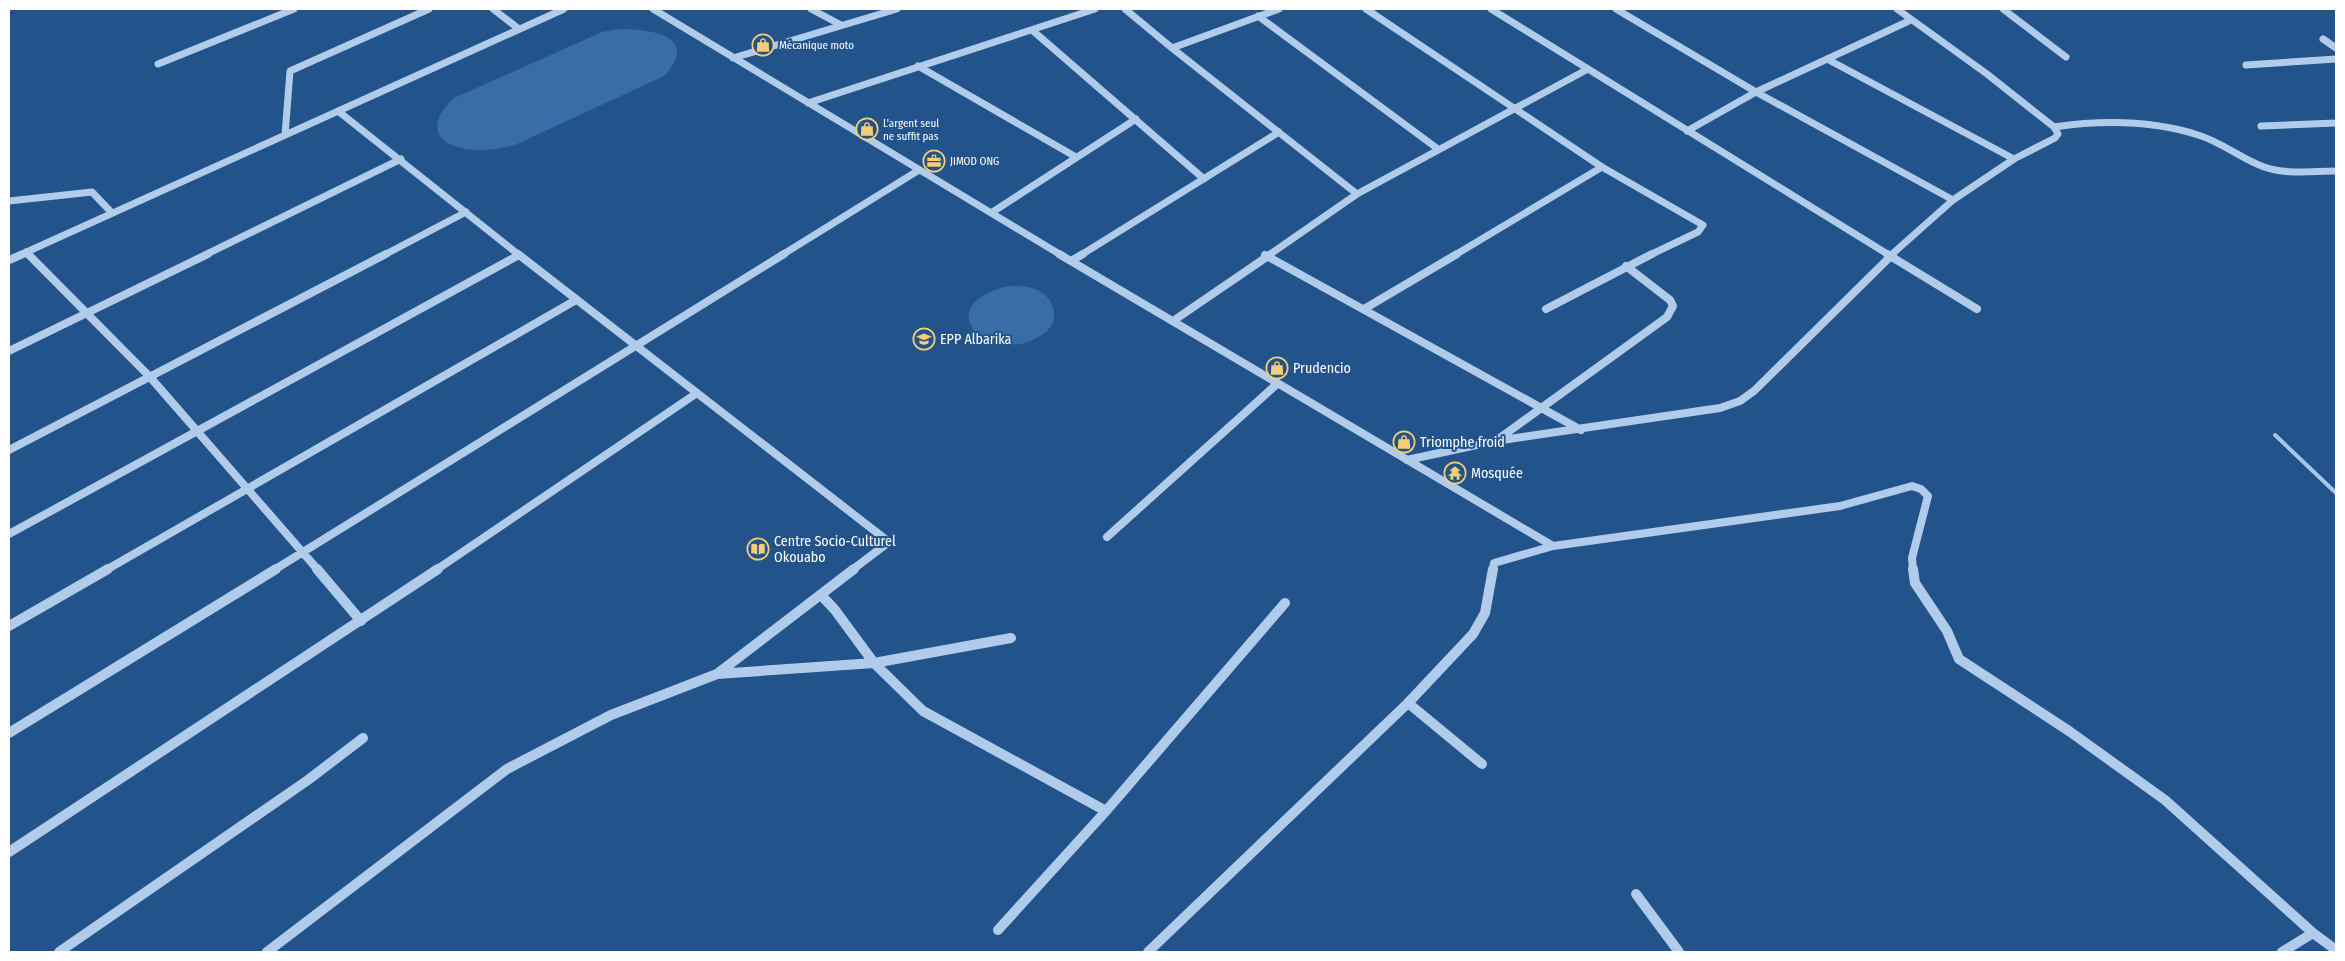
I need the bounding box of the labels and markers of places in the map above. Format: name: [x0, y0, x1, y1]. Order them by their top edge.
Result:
shop icon: Mécanique moto: [751, 33, 775, 57]
place label: Mécanique moto: [779, 39, 854, 52]
shop icon: L'argent seul ne suffit pas: [855, 117, 879, 141]
place label: L'argent seul ne suffit pas: [883, 117, 939, 143]
office icon: JIMOD ONG: [922, 149, 946, 173]
place label: JIMOD ONG: [950, 155, 999, 168]
school or university icon: EPP Albarika: [912, 327, 936, 351]
place label: EPP Albarika: [940, 331, 1011, 348]
shop icon: Prudencio: [1265, 356, 1289, 380]
place label: Prudencio: [1293, 360, 1351, 377]
shop icon: Triomphe froid: [1392, 430, 1416, 454]
place label: Triomphe froid: [1420, 434, 1505, 451]
temple icon: Mosquée: [1443, 461, 1467, 485]
place label: Mosquée: [1471, 465, 1523, 482]
place label: Centre Socio-Culturel Okouabo: [774, 533, 896, 566]
library icon: Centre Socio-Culturel Okouabo: [746, 537, 770, 561]

